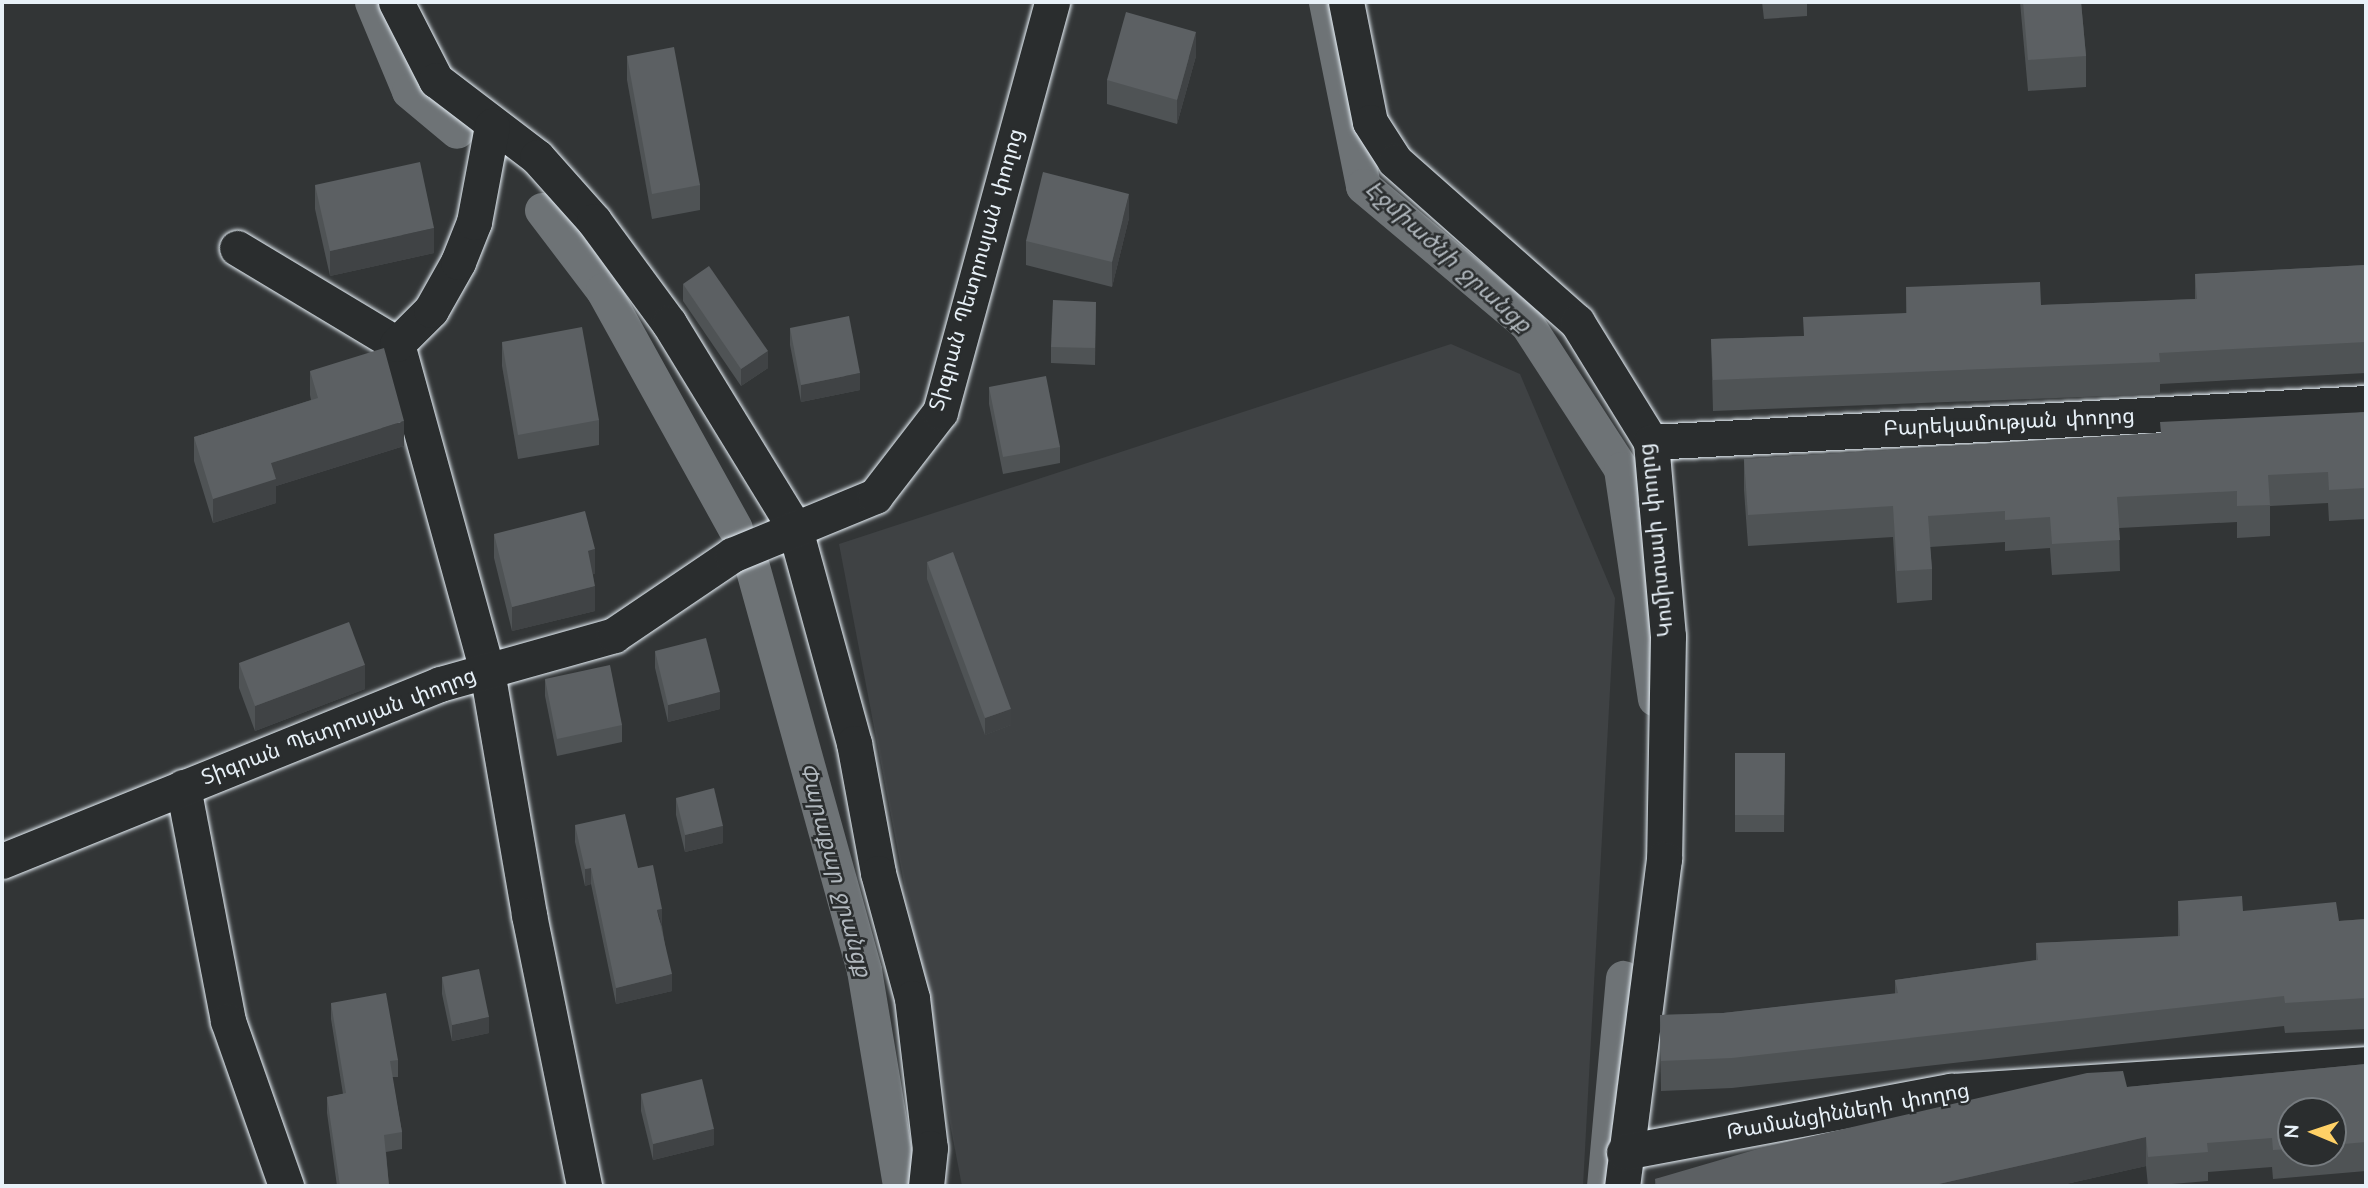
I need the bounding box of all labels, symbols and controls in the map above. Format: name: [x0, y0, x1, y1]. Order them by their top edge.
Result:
street label: Տիգրան Պետրոսյան փողոց: [925, 126, 1029, 414]
water label: Էջմիածնի ջրանցք: [1359, 175, 1537, 339]
street label: Բարեկամության փողոց: [1883, 404, 2135, 442]
street label: Կոմիտասի փողոց: [1634, 442, 1680, 638]
street label: Տիգրան Պետրոսյան փողոց: [198, 663, 480, 791]
water label: Փարաքար ջրանցք: [793, 760, 877, 980]
street label: Թամանցինների փողոց: [1724, 1078, 1972, 1146]
north arrow: [2277, 1097, 2347, 1167]
text: N: [2279, 1125, 2306, 1138]

